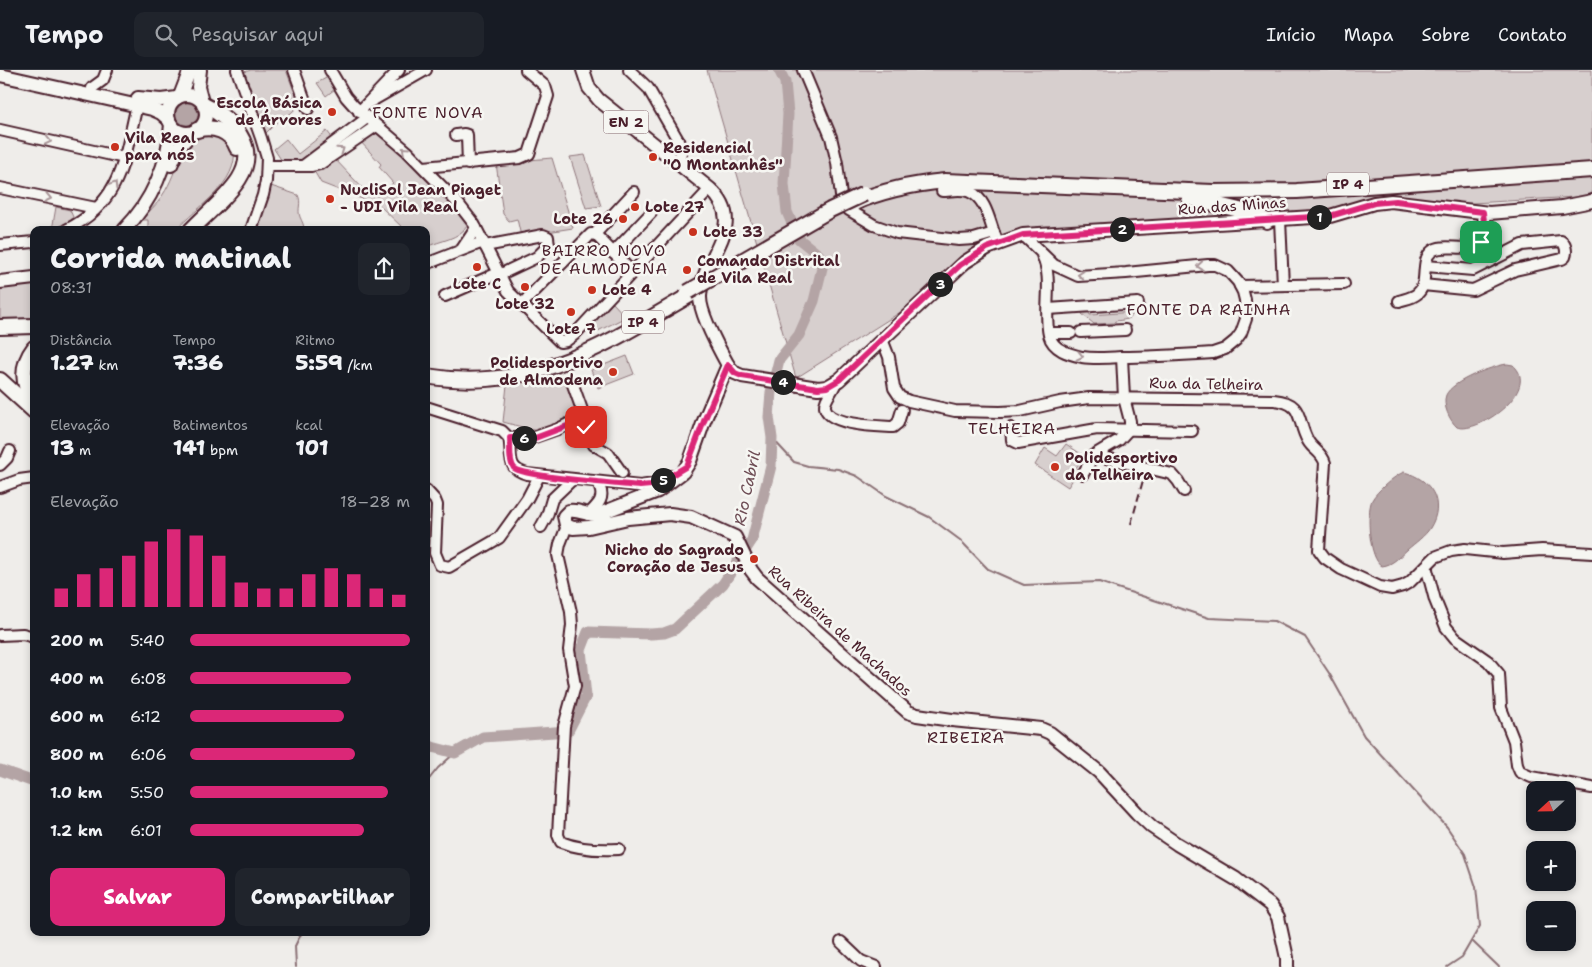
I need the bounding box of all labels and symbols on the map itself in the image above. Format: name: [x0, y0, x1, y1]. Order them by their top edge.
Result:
place label: Escola Básica de Árvores: [216, 93, 323, 130]
district label: FONTE NOVA: [372, 102, 484, 123]
marker: Escola Básica de Árvores: [326, 106, 338, 118]
road number: EN 2: [604, 111, 648, 134]
place label: Vila Real para nós: [125, 128, 196, 165]
one-way arrow: [43, 135, 52, 145]
place label: Residencial "O Montanhês": [663, 138, 783, 175]
marker: Vila Real para nós: [109, 141, 121, 153]
one-way arrow: [335, 147, 345, 156]
one-way arrow: [401, 147, 410, 156]
marker: Residencial "O Montanhês": [647, 151, 659, 163]
road number: IP 4: [1327, 172, 1369, 196]
place label: NucliSol Jean Piaget - UDI Vila Real: [340, 180, 501, 217]
one-way arrow: [107, 182, 117, 191]
one-way arrow: [43, 192, 52, 203]
street label: Rua das Minas: [1177, 192, 1287, 220]
marker: NucliSol Jean Piaget - UDI Vila Real: [324, 193, 336, 205]
place label: Lote 27: [645, 197, 705, 217]
marker: Lote 27: [629, 201, 641, 213]
pin: 1: [1306, 204, 1332, 230]
place label: Lote 26: [553, 209, 613, 229]
marker: Lote 26: [617, 213, 629, 225]
pin: 2: [1110, 216, 1134, 242]
pin: [1460, 221, 1502, 263]
place label: Lote 33: [703, 222, 763, 242]
marker: Lote 33: [687, 226, 699, 238]
district label: BAIRRO NOVO DE ALMODENA: [540, 240, 668, 279]
place label: Comando Distrital de Vila Real: [697, 251, 840, 288]
one-way arrow: [1195, 260, 1203, 271]
marker: Lote C: [471, 261, 483, 273]
marker: Comando Distrital de Vila Real: [681, 264, 693, 276]
one-way arrow: [1077, 270, 1085, 281]
pin: 3: [928, 272, 952, 296]
place label: Lote C: [453, 274, 501, 294]
place label: Lote 4: [602, 280, 652, 300]
marker: Lote 32: [519, 281, 531, 293]
marker: Lote 4: [586, 284, 598, 296]
place label: Lote 32: [495, 294, 555, 314]
district label: FONTE DA RAINHA: [1127, 299, 1291, 320]
marker: Lote 7: [565, 306, 577, 318]
road number: IP 4: [622, 310, 664, 334]
place label: Lote 7: [546, 319, 596, 339]
one-way arrow: [1076, 350, 1085, 361]
place label: Polidesportivo de Almodena: [490, 353, 604, 390]
marker: Polidesportivo de Almodena: [607, 366, 619, 378]
pin: 4: [770, 370, 796, 394]
street label: Rua da Telheira: [1149, 373, 1264, 395]
pin: [565, 406, 607, 448]
district label: TELHEIRA: [968, 418, 1056, 439]
pin: 6: [512, 426, 536, 450]
water label: Rio Cabril: [729, 448, 765, 528]
place label: Polidesportivo da Telheira: [1065, 448, 1178, 485]
marker: Polidesportivo da Telheira: [1049, 461, 1061, 473]
pin: 5: [650, 468, 676, 492]
place label: Nicho do Sagrado Coração de Jesus: [605, 540, 744, 577]
marker: Nicho do Sagrado Coração de Jesus: [748, 553, 760, 565]
street label: Rua Ribeira de Machados: [764, 561, 916, 701]
district label: RIBEIRA: [927, 727, 1005, 748]
north arrow: [1526, 781, 1576, 831]

